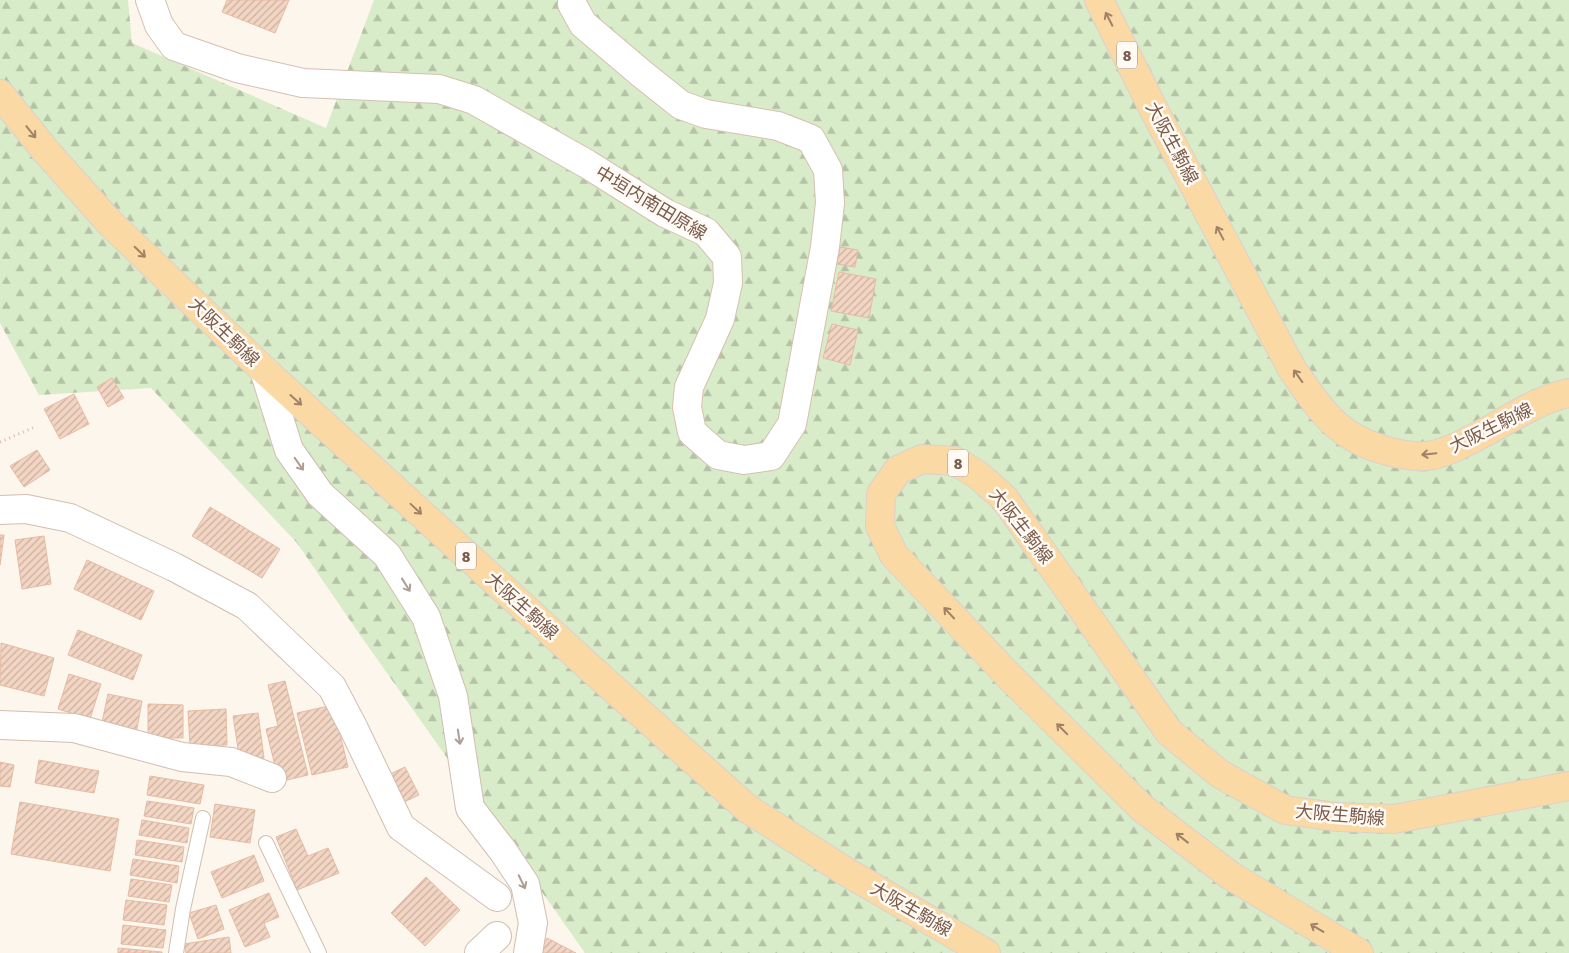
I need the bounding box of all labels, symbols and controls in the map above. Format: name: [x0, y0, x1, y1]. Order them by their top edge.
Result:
one-way arrow: [1104, 12, 1114, 27]
road number: 8: [1117, 42, 1137, 68]
street label: 大阪生駒線: [1141, 98, 1203, 188]
one-way arrow: [25, 125, 36, 138]
street label: 中垣内南田原線: [591, 161, 711, 245]
one-way arrow: [1215, 226, 1225, 241]
one-way arrow: [134, 246, 146, 258]
street label: 大阪生駒線: [184, 293, 264, 371]
one-way arrow: [1292, 370, 1303, 383]
one-way arrow: [290, 394, 303, 406]
street label: 大阪生駒線: [1446, 398, 1536, 458]
road number: 8: [948, 449, 968, 476]
one-way arrow: [1421, 449, 1437, 459]
one-way arrow: [294, 457, 304, 471]
street label: 大阪生駒線: [985, 484, 1057, 568]
one-way arrow: [409, 503, 422, 515]
road number: 8: [456, 542, 476, 570]
street label: 大阪生駒線: [481, 568, 563, 644]
one-way arrow: [401, 578, 411, 592]
one-way arrow: [943, 606, 955, 619]
one-way arrow: [1056, 723, 1069, 735]
one-way arrow: [454, 729, 464, 745]
street label: 大阪生駒線: [1294, 800, 1386, 830]
one-way arrow: [1176, 833, 1189, 844]
one-way arrow: [518, 874, 528, 889]
street label: 大阪生駒線: [867, 877, 955, 941]
one-way arrow: [1311, 923, 1325, 933]

